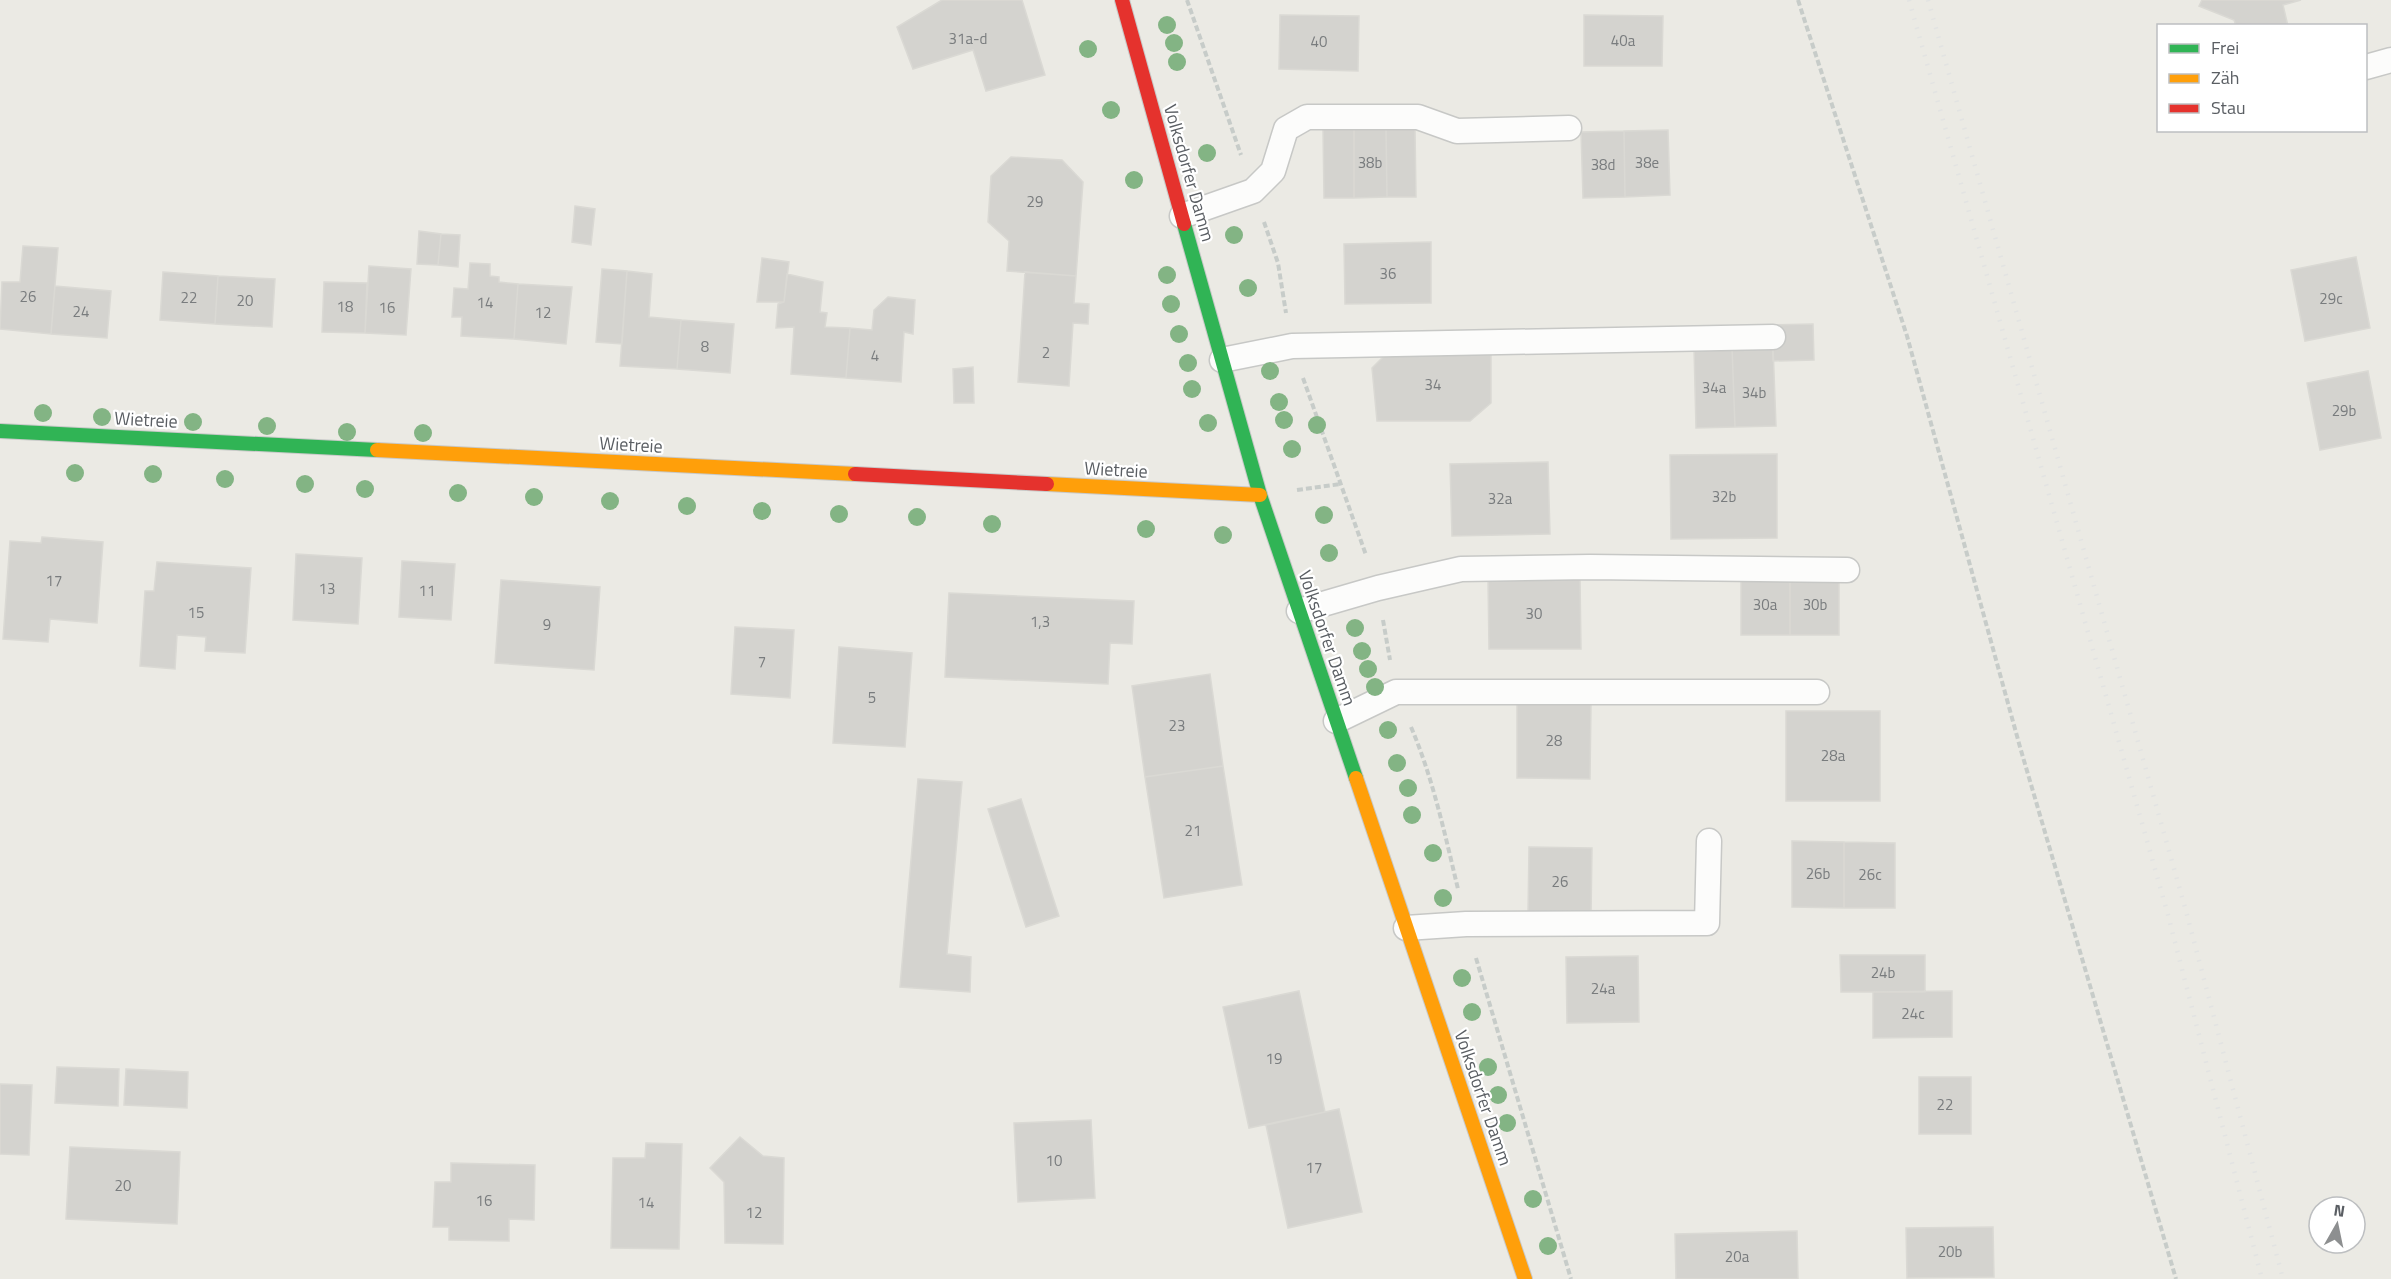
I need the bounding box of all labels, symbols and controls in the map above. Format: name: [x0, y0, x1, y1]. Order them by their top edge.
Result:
legend: [2157, 24, 2367, 132]
house number: 31a-d: [949, 27, 987, 50]
house number: 40a: [1611, 29, 1636, 52]
house number: 40: [1311, 30, 1327, 53]
text: Frei: [2211, 34, 2239, 61]
text: Zäh: [2211, 64, 2239, 91]
text: Stau: [2211, 94, 2246, 121]
street label: Volksdorfer Damm: [1157, 101, 1222, 245]
house number: 38b: [1358, 151, 1382, 174]
house number: 38e: [1635, 151, 1659, 174]
house number: 38d: [1591, 153, 1615, 176]
house number: 29: [1027, 190, 1043, 213]
house number: 36: [1380, 262, 1396, 285]
house number: 26: [20, 285, 36, 308]
house number: 22: [181, 286, 197, 309]
house number: 29c: [2319, 287, 2343, 310]
house number: 20: [237, 289, 253, 312]
house number: 14: [477, 291, 493, 314]
house number: 18: [337, 295, 353, 318]
house number: 16: [379, 296, 395, 319]
house number: 24: [73, 300, 89, 323]
house number: 12: [535, 301, 551, 324]
house number: 8: [701, 335, 709, 358]
house number: 2: [1042, 341, 1050, 364]
house number: 4: [871, 344, 879, 367]
house number: 34: [1425, 373, 1441, 396]
house number: 34a: [1702, 376, 1727, 399]
house number: 34b: [1742, 381, 1766, 404]
house number: 29b: [2332, 399, 2356, 422]
street label: Wietreie: [114, 404, 178, 435]
street label: Wietreie: [599, 429, 663, 460]
street label: Wietreie: [1084, 454, 1148, 485]
house number: 32b: [1712, 485, 1736, 508]
house number: 32a: [1488, 487, 1513, 510]
street label: Volksdorfer Damm: [1292, 566, 1363, 709]
house number: 17: [46, 569, 62, 592]
house number: 13: [319, 577, 335, 600]
house number: 11: [419, 579, 435, 602]
house number: 30a: [1753, 593, 1778, 616]
house number: 30b: [1803, 593, 1827, 616]
house number: 15: [188, 601, 204, 624]
house number: 30: [1526, 602, 1542, 625]
house number: 1,3: [1030, 610, 1050, 633]
house number: 9: [543, 613, 551, 636]
house number: 7: [758, 650, 766, 673]
house number: 5: [868, 686, 876, 709]
house number: 23: [1169, 714, 1185, 737]
house number: 28: [1546, 729, 1562, 752]
house number: 28a: [1821, 744, 1846, 767]
house number: 21: [1185, 819, 1201, 842]
house number: 26b: [1806, 862, 1830, 885]
house number: 26c: [1858, 863, 1882, 886]
house number: 26: [1552, 870, 1568, 893]
house number: 24b: [1871, 961, 1895, 984]
house number: 24a: [1591, 977, 1616, 1000]
house number: 24c: [1901, 1002, 1925, 1025]
street label: Volksdorfer Damm: [1448, 1026, 1519, 1169]
house number: 19: [1266, 1047, 1282, 1070]
house number: 22: [1937, 1093, 1953, 1116]
house number: 10: [1046, 1149, 1062, 1172]
house number: 17: [1306, 1156, 1322, 1179]
house number: 20: [115, 1174, 131, 1197]
house number: 16: [476, 1189, 492, 1212]
house number: 14: [638, 1191, 654, 1214]
north arrow: [2307, 1195, 2367, 1255]
text: N: [2332, 1197, 2347, 1223]
house number: 12: [746, 1201, 762, 1224]
house number: 20b: [1938, 1240, 1962, 1263]
house number: 20a: [1725, 1245, 1750, 1268]

